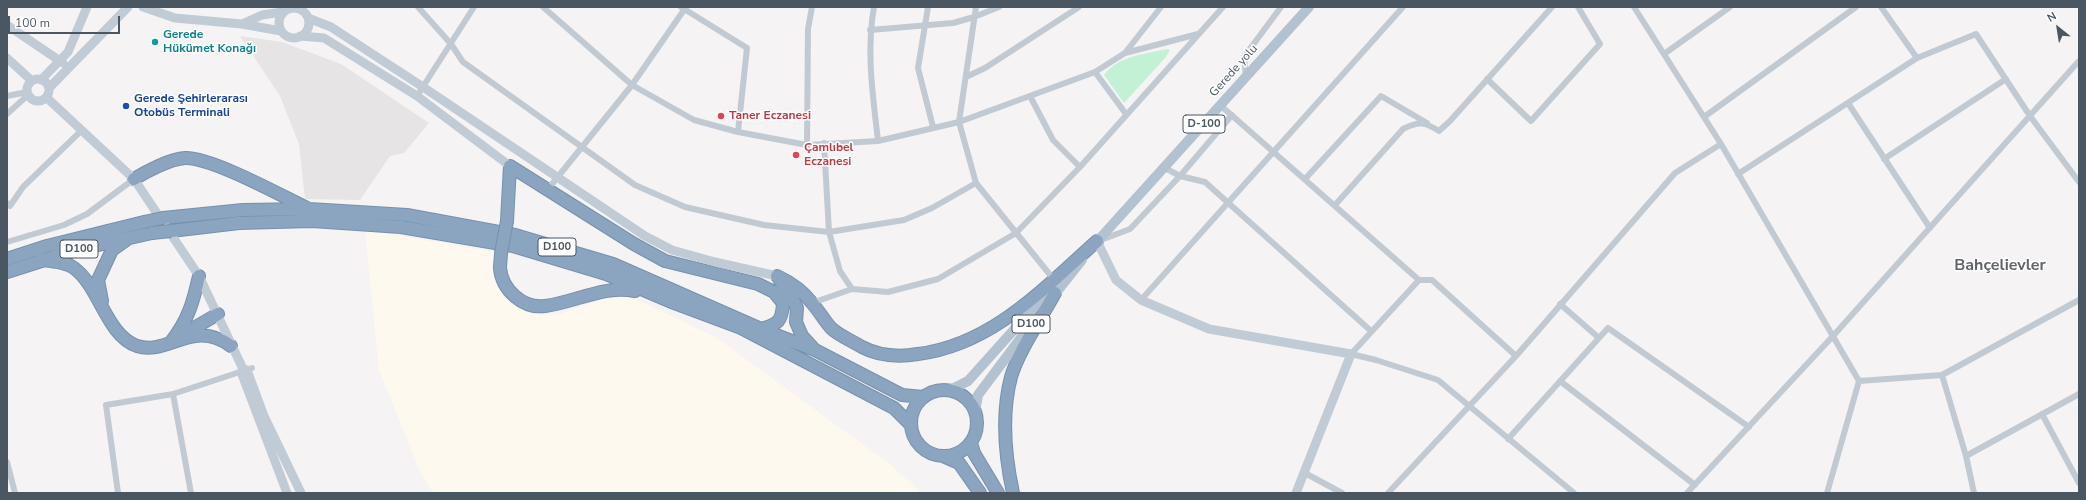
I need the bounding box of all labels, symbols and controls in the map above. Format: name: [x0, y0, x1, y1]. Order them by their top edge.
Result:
scale bar: [10, 8, 122, 34]
north arrow: [2038, 8, 2078, 48]
text: N: [2044, 9, 2059, 26]
text: 100 m: [15, 15, 50, 31]
place label: Gerede Hükümet Konağı: [163, 28, 256, 56]
marker: Gerede Hükümet Konağı: [150, 37, 160, 47]
street label: Gerede yolu: [1207, 42, 1261, 100]
place label: Gerede Şehirlerarası Otobüs Terminali: [134, 92, 248, 120]
marker: Gerede Şehirlerarası Otobüs Terminali: [121, 101, 131, 111]
place label: Taner Eczanesi: [729, 109, 811, 123]
marker: Taner Eczanesi: [716, 111, 726, 121]
road number: D-100: [1183, 115, 1225, 133]
place label: Çamlıbel Eczanesi: [804, 141, 853, 169]
marker: Çamlıbel Eczanesi: [791, 150, 801, 160]
road number: D100: [538, 238, 576, 256]
road number: D100: [60, 240, 98, 258]
district label: Bahçelievler: [1954, 256, 2046, 276]
road number: D100: [1012, 315, 1050, 333]

